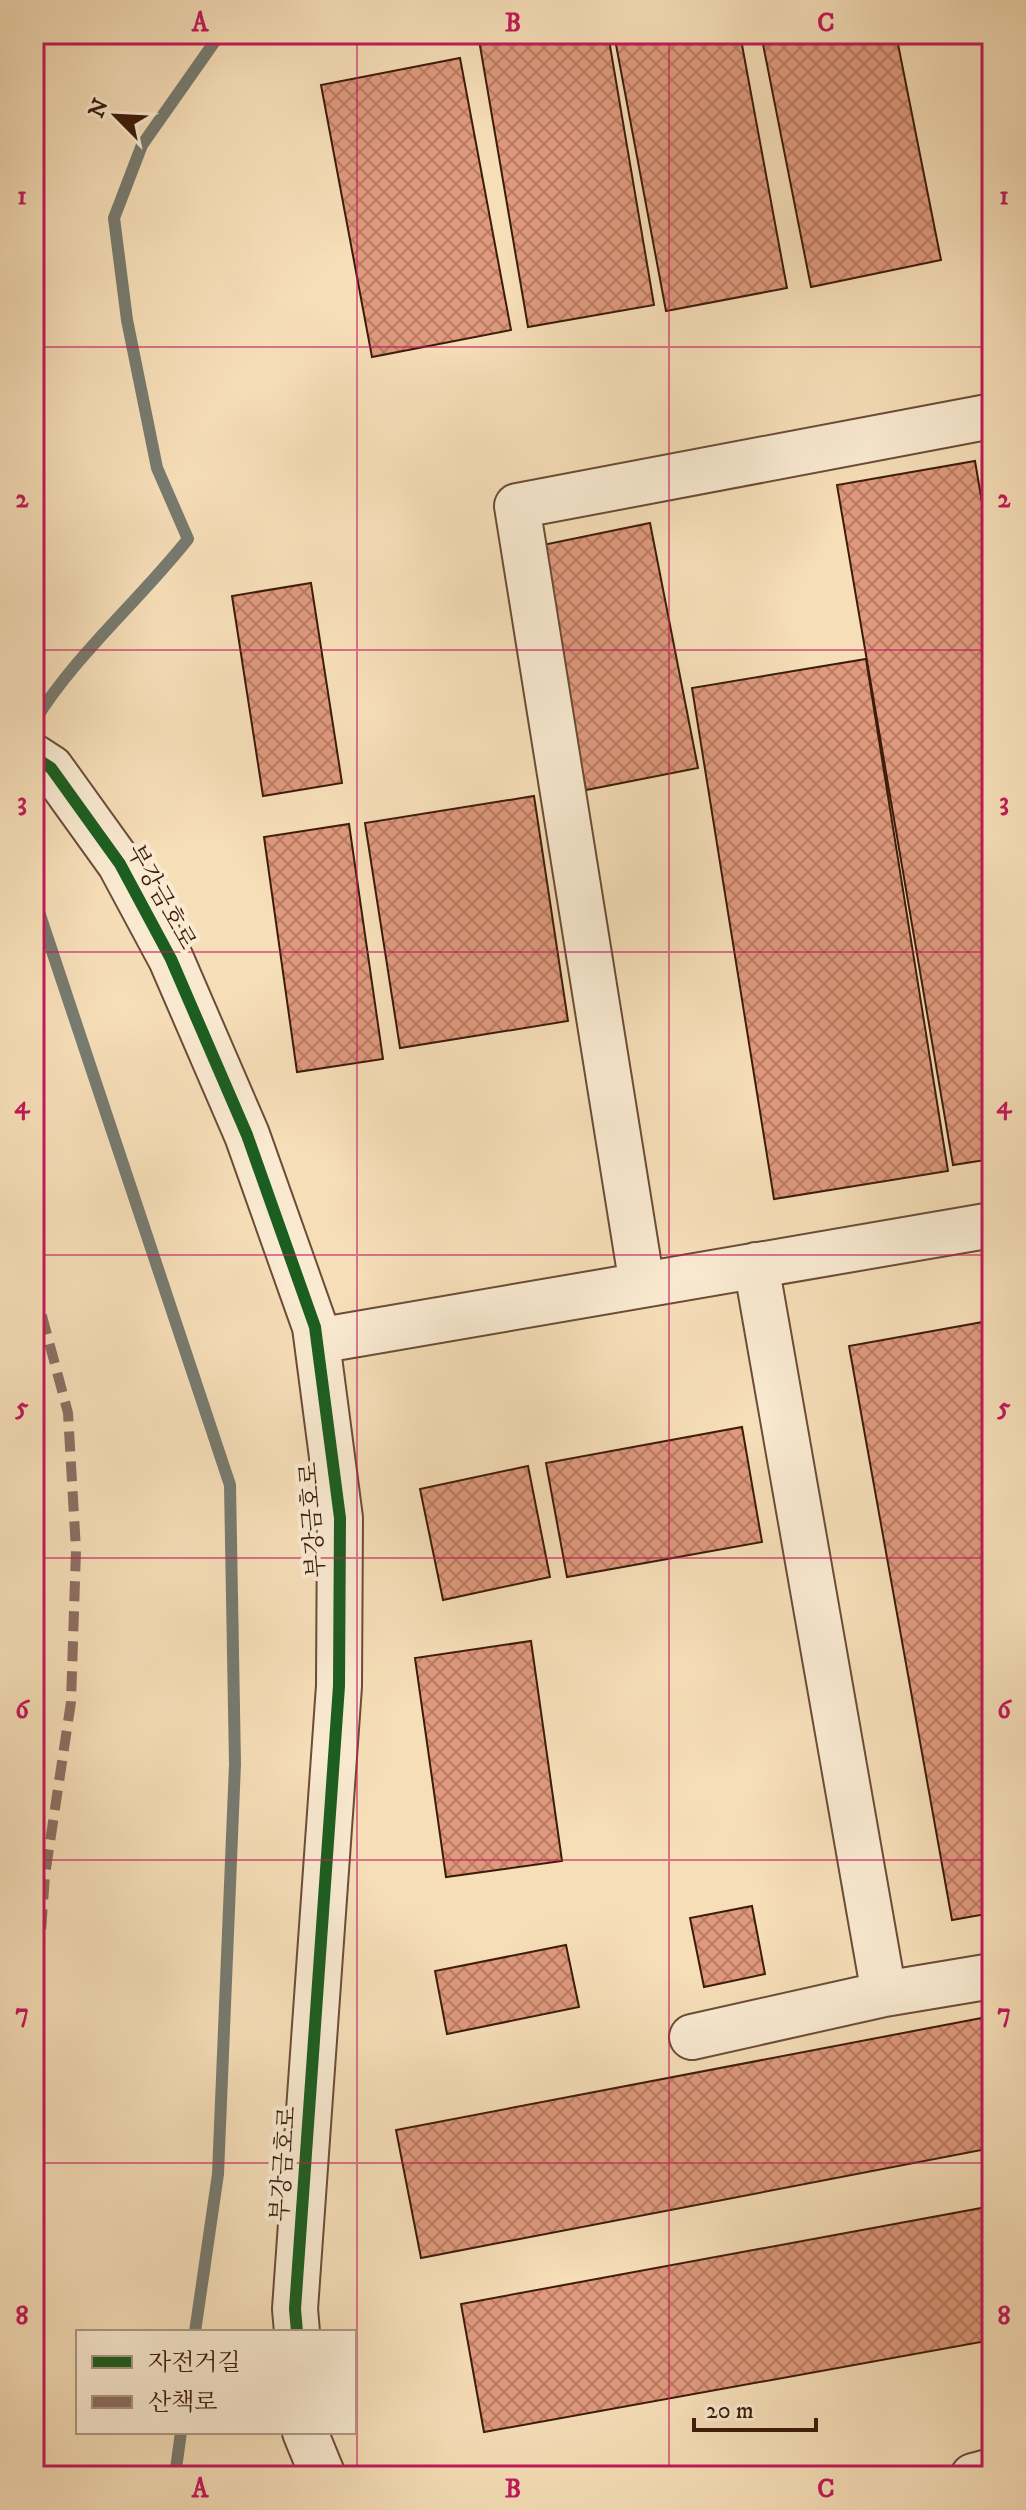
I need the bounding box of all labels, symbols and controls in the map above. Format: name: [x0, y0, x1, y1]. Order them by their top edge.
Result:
text: A: [191, 7, 210, 40]
text: B: [505, 7, 521, 40]
text: C: [817, 7, 835, 40]
north arrow: [76, 76, 156, 156]
text: N: [83, 95, 115, 122]
text: 1: [17, 180, 27, 213]
text: 1: [999, 180, 1009, 213]
text: 2: [16, 483, 30, 516]
text: 2: [998, 483, 1012, 516]
text: 3: [17, 786, 27, 819]
text: 3: [999, 786, 1009, 819]
street label: 부강금호로: [120, 839, 202, 955]
text: 4: [15, 1089, 31, 1122]
text: 4: [997, 1089, 1013, 1122]
text: 5: [15, 1391, 29, 1424]
text: 5: [997, 1391, 1011, 1424]
street label: 부강금호로: [294, 1461, 332, 1579]
text: 6: [15, 1694, 30, 1727]
text: 6: [997, 1694, 1012, 1727]
text: 7: [15, 1997, 29, 2030]
text: 7: [997, 1997, 1011, 2030]
street label: 부강금호로: [265, 2105, 303, 2223]
text: 8: [15, 2300, 29, 2333]
text: 8: [997, 2300, 1011, 2333]
legend: [76, 2330, 356, 2434]
text: 자전거길: [148, 2348, 241, 2378]
scale bar: [694, 2382, 816, 2432]
text: 산책로: [148, 2388, 218, 2418]
text: 20 m: [706, 2396, 754, 2426]
text: A: [191, 2473, 210, 2506]
text: B: [505, 2473, 521, 2506]
text: C: [817, 2473, 835, 2506]

